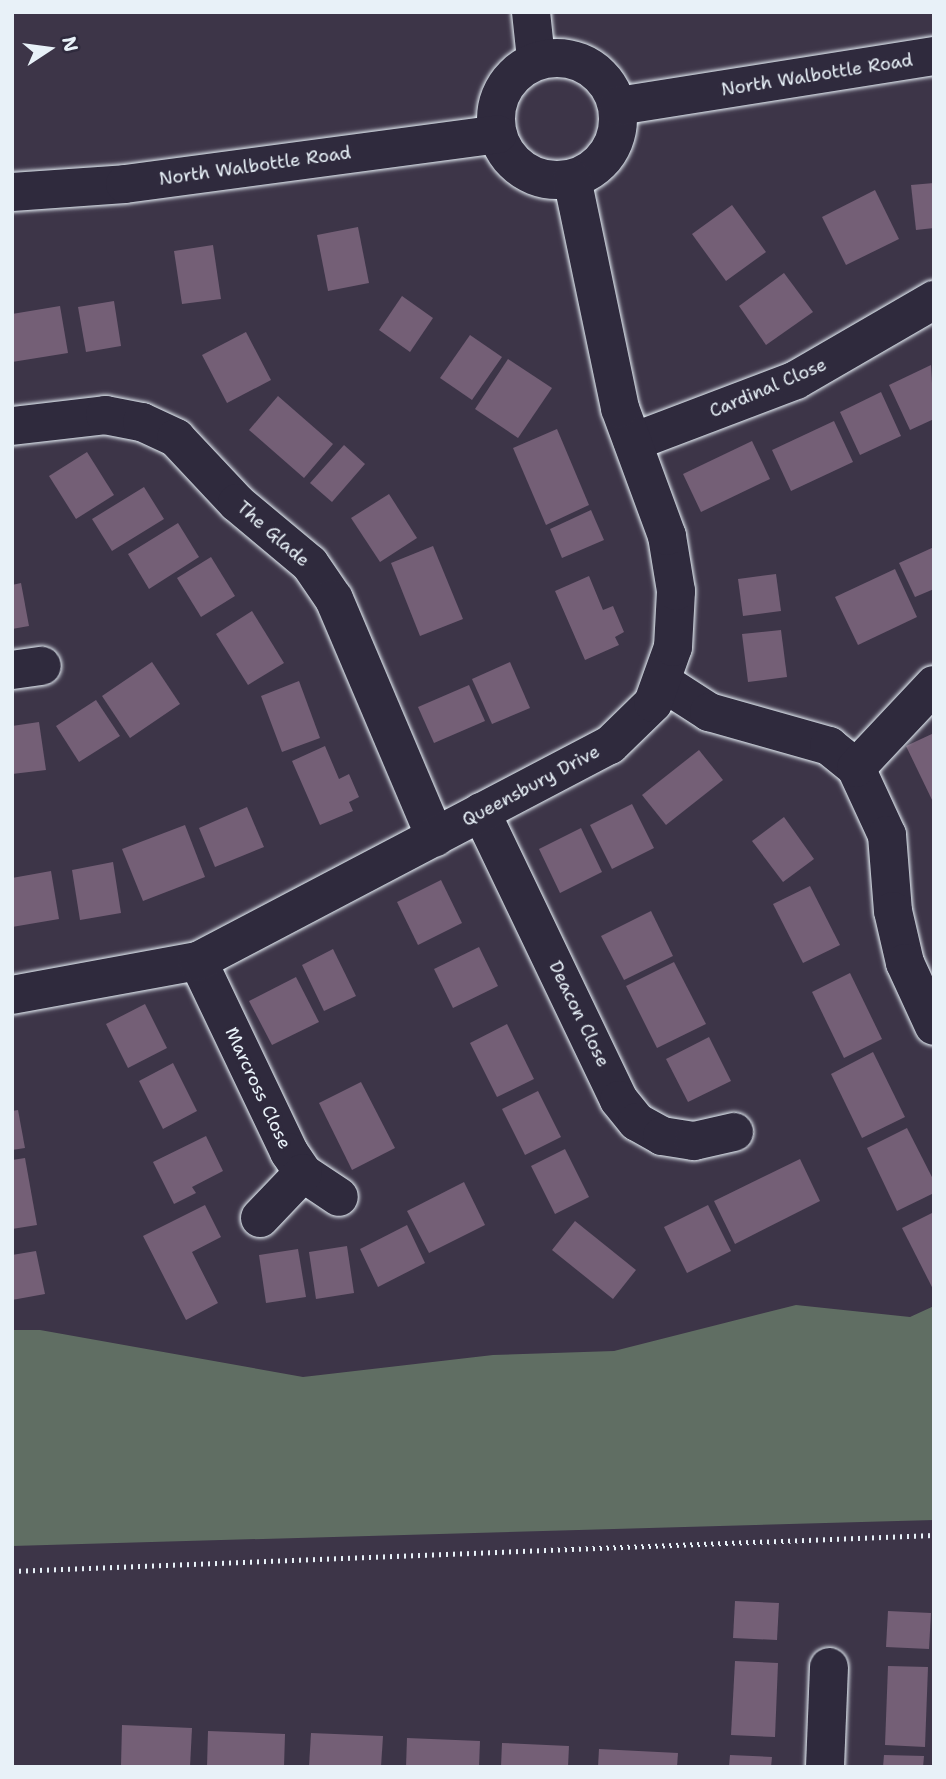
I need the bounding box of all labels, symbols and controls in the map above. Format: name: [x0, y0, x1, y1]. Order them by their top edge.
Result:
north arrow: [14, 14, 84, 84]
text: N: [56, 34, 84, 54]
street label: North Walbottle Road: [720, 49, 914, 101]
street label: North Walbottle Road: [158, 142, 352, 190]
street label: Cardinal Close: [706, 354, 830, 422]
street label: The Glade: [232, 497, 314, 571]
street label: Queensbury Drive: [459, 741, 603, 831]
street label: Deacon Close: [544, 958, 614, 1070]
street label: Marcross Close: [220, 1024, 296, 1152]

